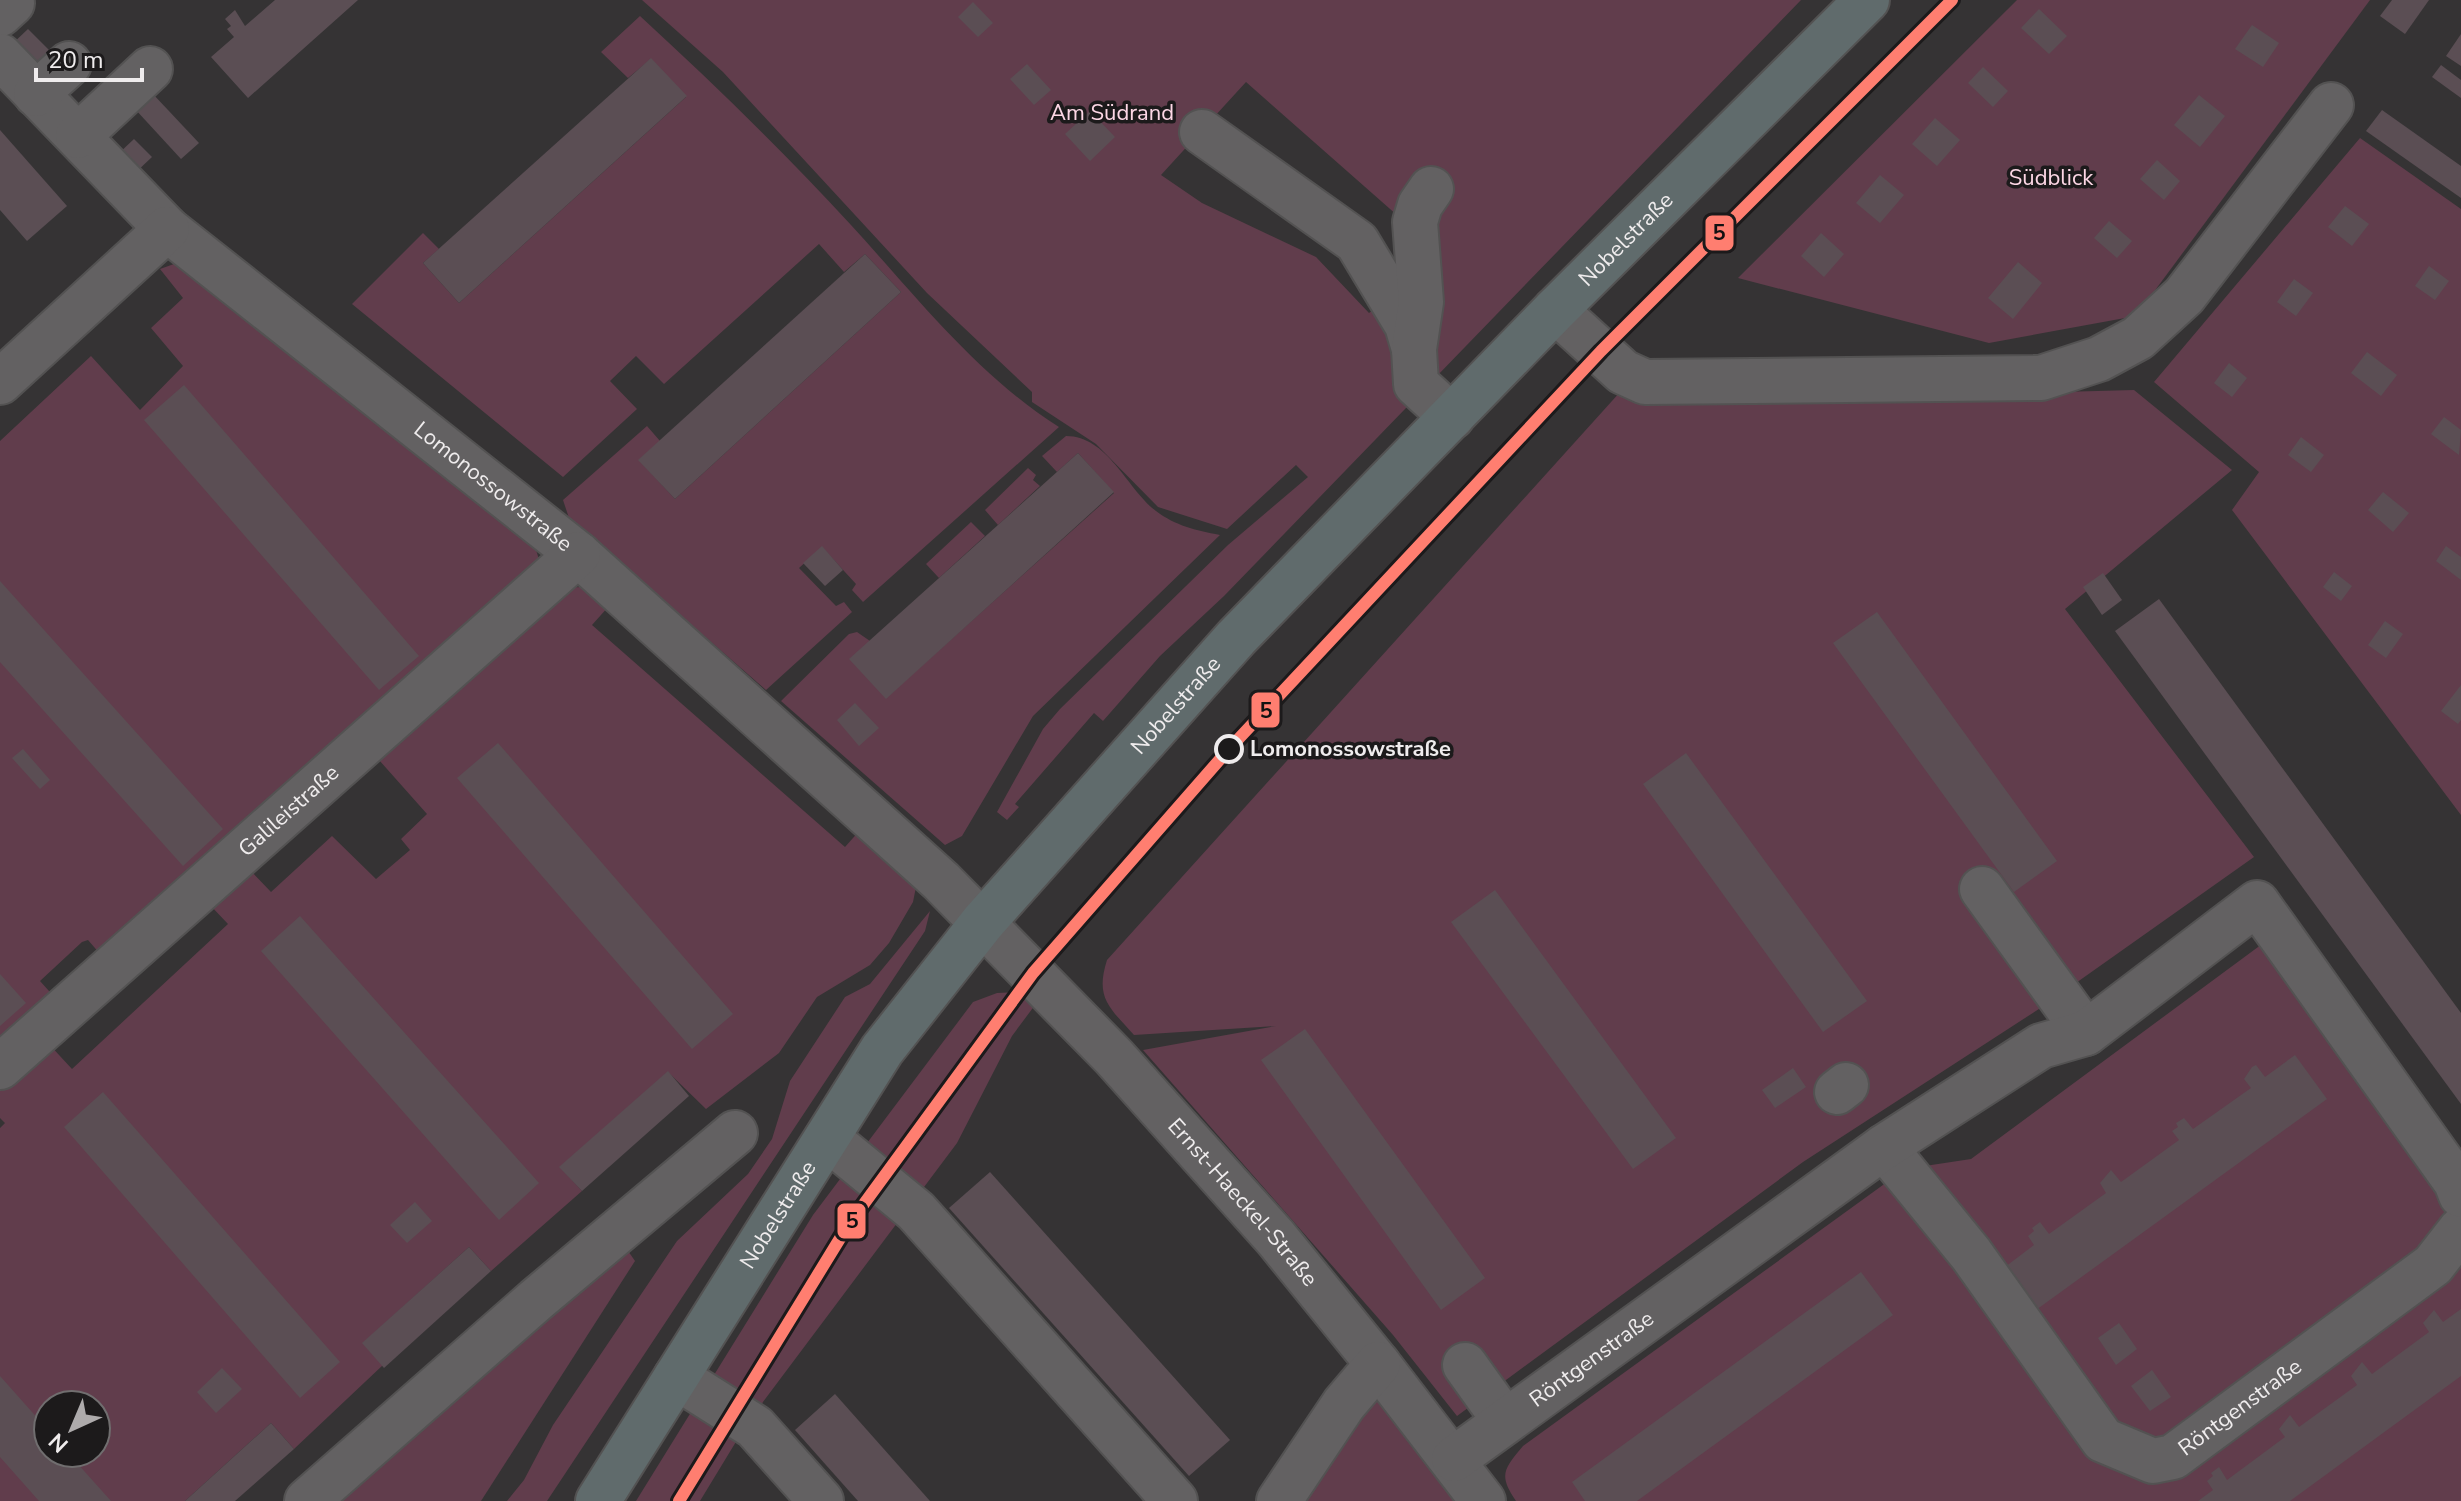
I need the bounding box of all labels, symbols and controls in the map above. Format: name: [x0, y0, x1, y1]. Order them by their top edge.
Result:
scale bar: [36, 32, 142, 82]
text: 20 m: [48, 44, 104, 76]
park label: Am Südrand: [1050, 98, 1174, 128]
park label: Südblick: [2009, 163, 2094, 193]
street label: Nobelstraße: [1572, 186, 1680, 293]
line badge: 5: [1704, 214, 1735, 252]
text: 5: [1712, 218, 1726, 248]
street label: Lomonossowstraße: [407, 415, 578, 559]
street label: Nobelstraße: [1124, 650, 1228, 761]
line badge: 5: [1250, 691, 1281, 729]
text: 5: [1259, 696, 1273, 726]
place label: Lomonossowstraße: [1250, 734, 1451, 764]
marker: Lomonossowstraße: [1215, 735, 1243, 763]
street label: Galileistraße: [232, 758, 346, 864]
street label: Ernst-Haeckel-Straße: [1161, 1112, 1324, 1293]
street label: Nobelstraße: [733, 1155, 823, 1275]
line badge: 5: [836, 1202, 867, 1240]
text: 5: [845, 1206, 859, 1236]
street label: Röntgenstraße: [1523, 1304, 1660, 1414]
street label: Röntgenstraße: [2172, 1352, 2308, 1463]
north arrow: [32, 1389, 112, 1469]
text: N: [42, 1426, 75, 1459]

